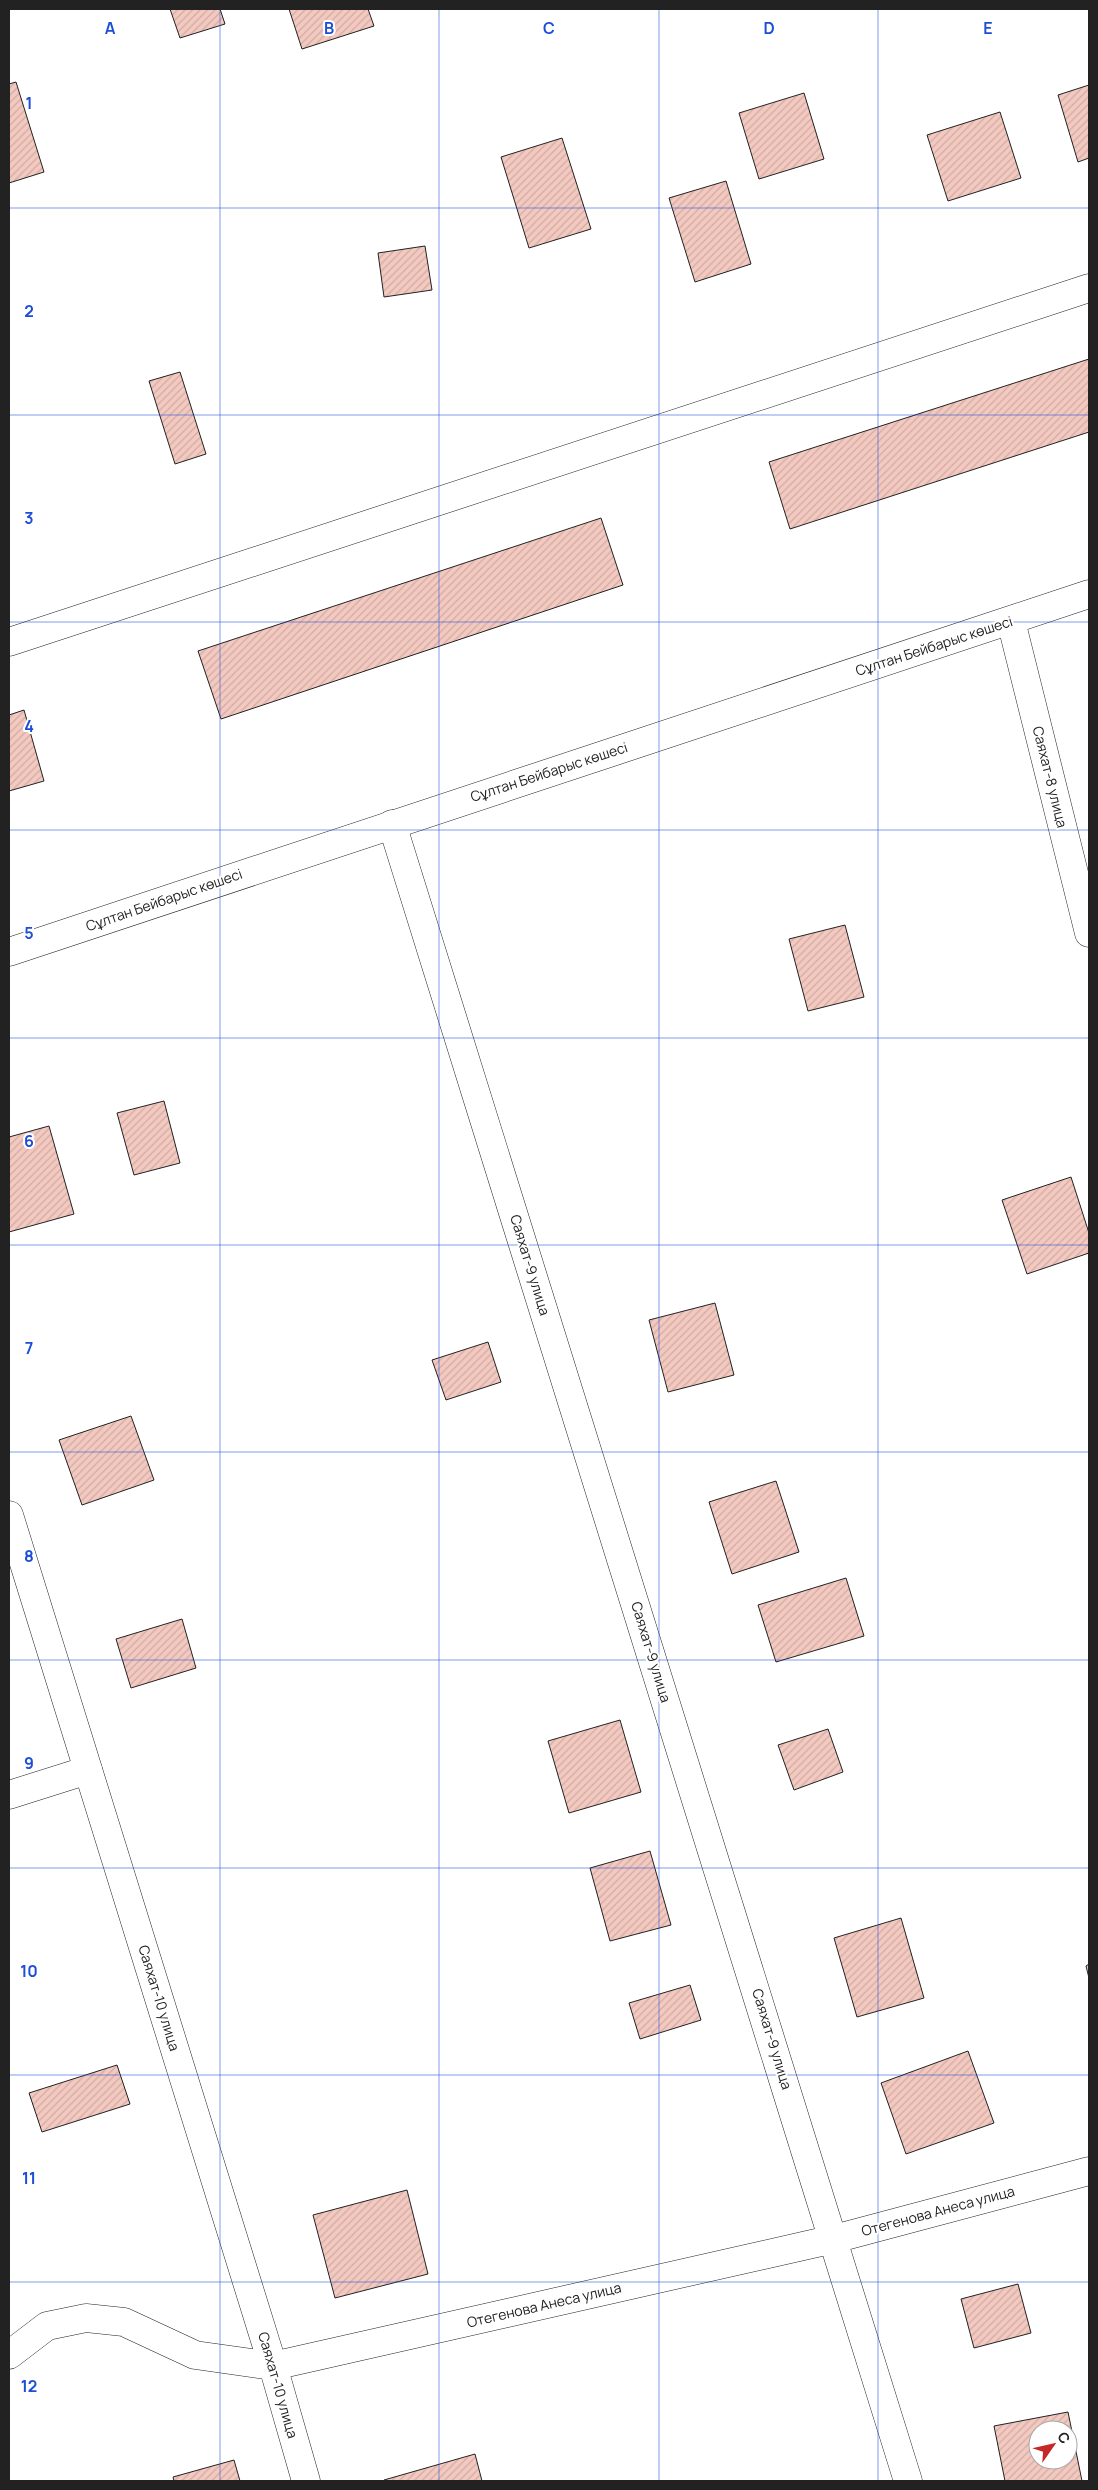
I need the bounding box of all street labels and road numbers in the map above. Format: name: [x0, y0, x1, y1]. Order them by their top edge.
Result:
street label: Сұлтан Бейбарыс көшесі: [853, 611, 1015, 680]
street label: Саяхат-8 улица: [1029, 724, 1072, 830]
street label: Сұлтан Бейбарыс көшесі: [468, 737, 630, 806]
street label: Сұлтан Бейбарыс көшесі: [83, 864, 245, 935]
street label: Саяхат-9 улица: [506, 1212, 555, 1318]
street label: Саяхат-9 улица: [627, 1599, 676, 1705]
street label: Саяхат-10 улица: [134, 1943, 185, 2053]
street label: Саяхат-9 улица: [748, 1986, 797, 2092]
street label: Отегенова Анеса улица: [859, 2181, 1017, 2240]
street label: Отегенова Анеса улица: [465, 2277, 623, 2332]
street label: Саяхат-10 улица: [254, 2330, 303, 2440]

